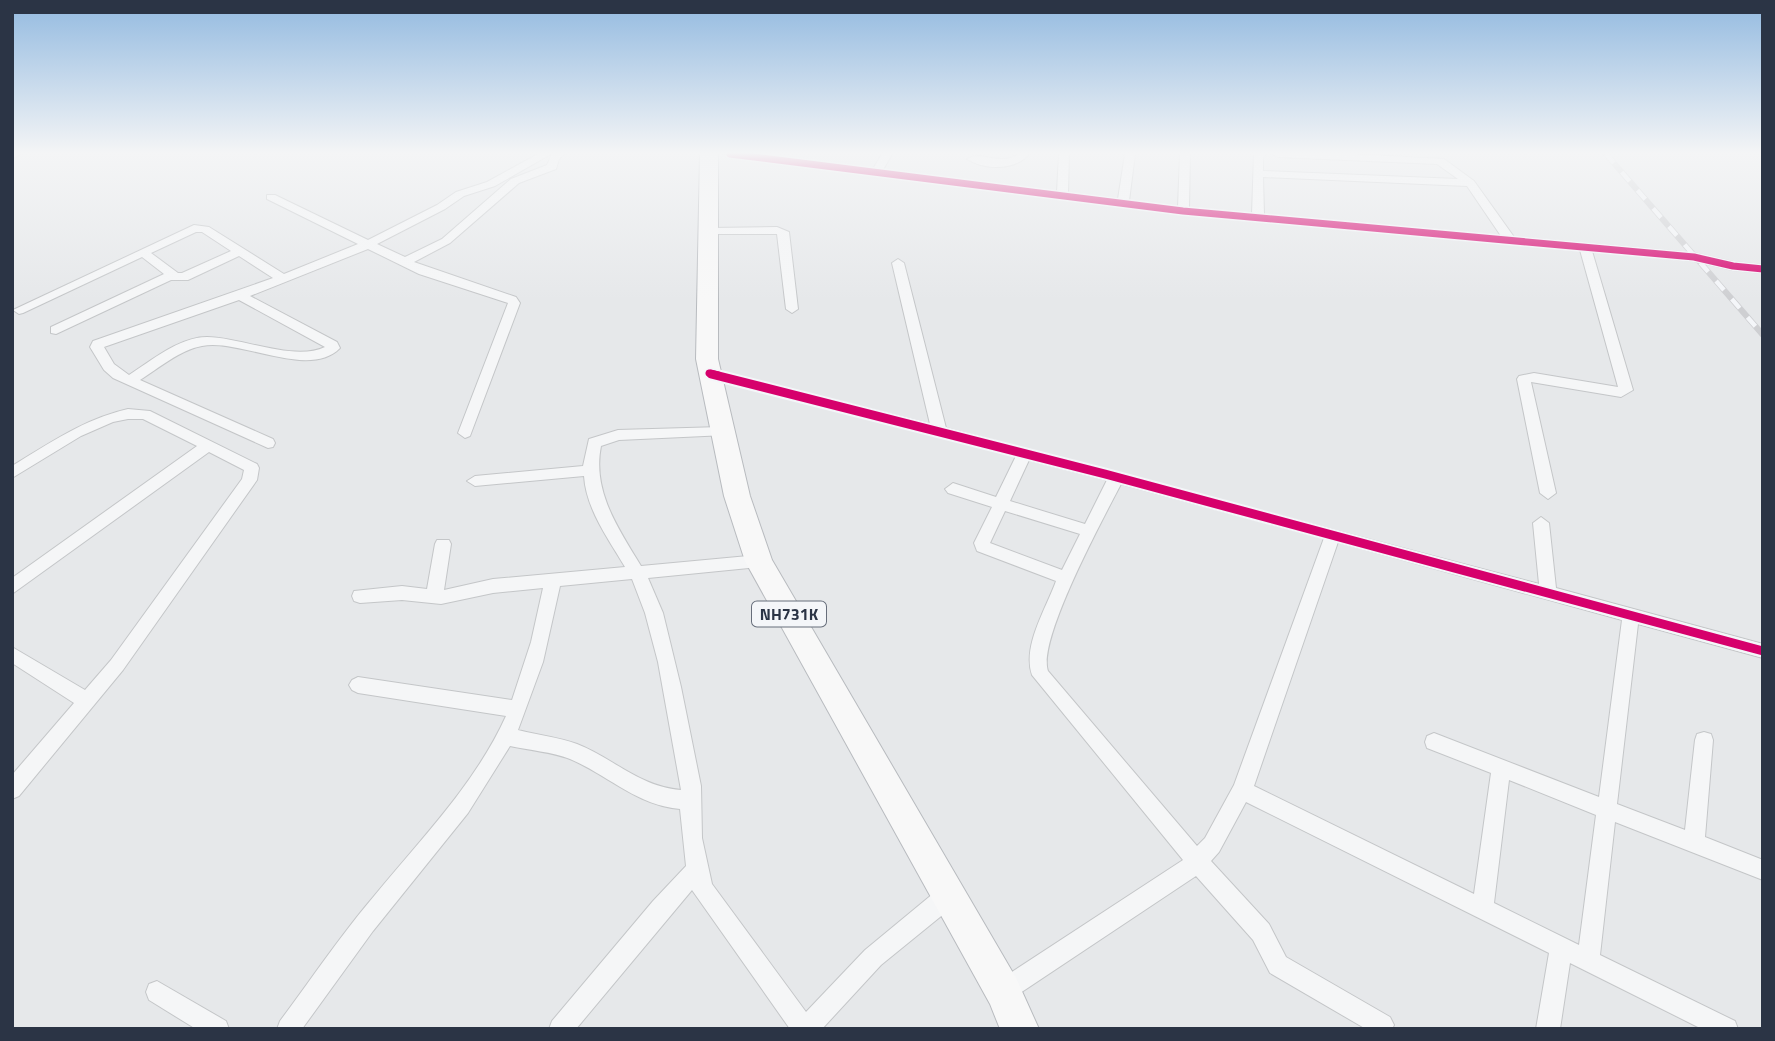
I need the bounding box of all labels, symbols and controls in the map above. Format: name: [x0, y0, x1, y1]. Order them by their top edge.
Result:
road number: NH731K: [752, 601, 826, 626]

